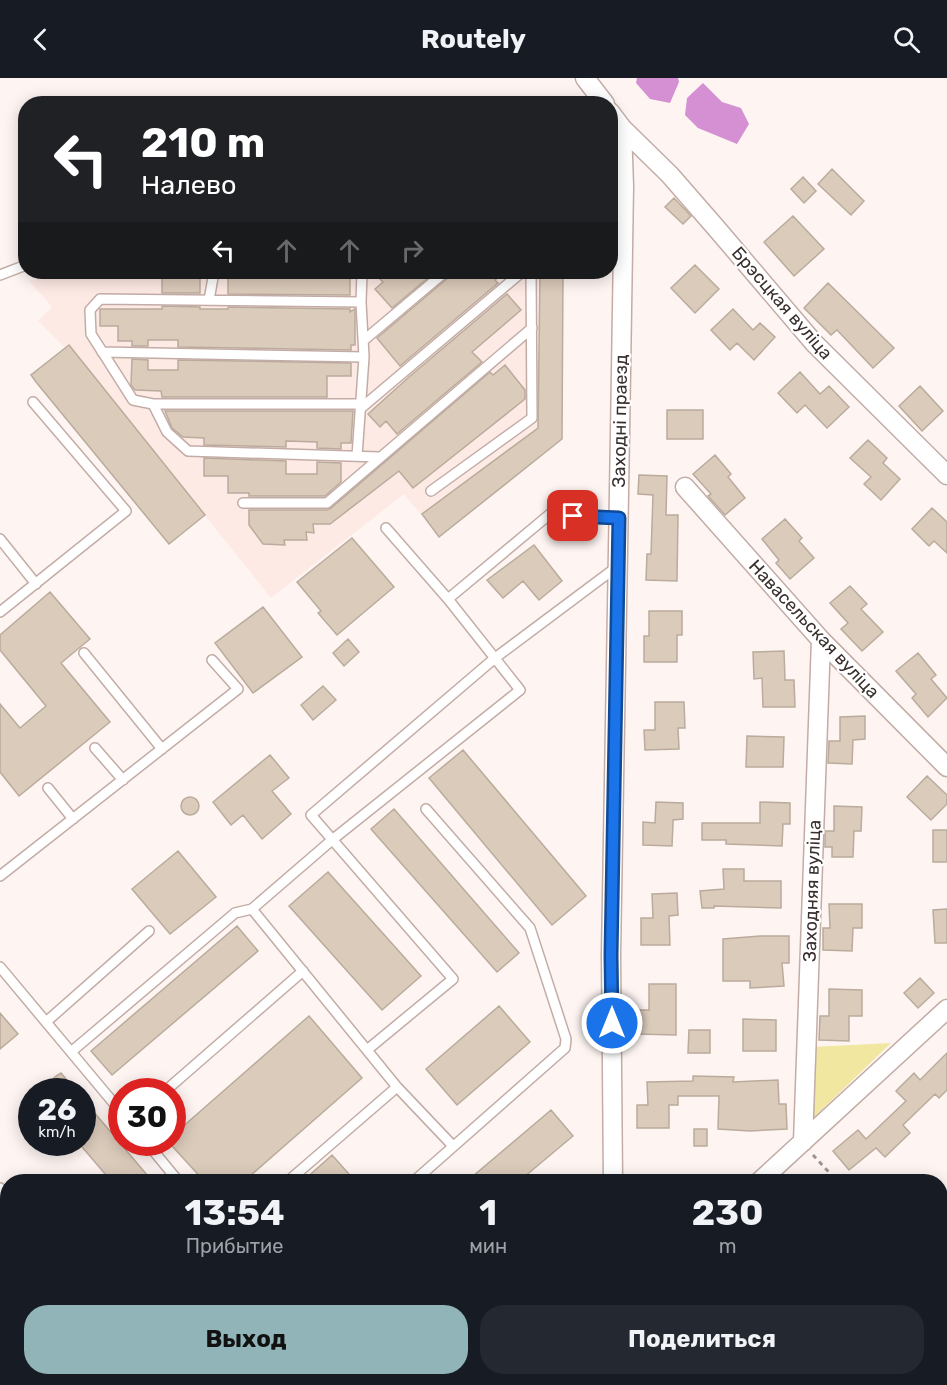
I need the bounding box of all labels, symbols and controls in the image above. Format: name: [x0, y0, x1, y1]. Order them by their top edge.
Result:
icon: back: [24, 23, 57, 56]
text: Routely: [421, 23, 526, 55]
icon: search: [890, 23, 923, 56]
text: 210 m: [141, 118, 265, 168]
icon: left: [42, 120, 120, 198]
text: Налево: [141, 169, 237, 201]
icon: left: [207, 234, 240, 267]
icon: ahead: [270, 234, 303, 267]
icon: ahead: [333, 234, 366, 267]
icon: right: [396, 234, 429, 267]
street label: Брэсцкая вуліца: [727, 242, 837, 364]
street label: Заходні праезд: [608, 354, 632, 488]
pin: [547, 490, 598, 541]
icon: arrive: [556, 499, 589, 532]
street label: Навасельская вуліца: [744, 555, 884, 703]
street label: Заходняя вуліца: [799, 820, 825, 962]
position arrow: [580, 991, 644, 1055]
speed limit sign: 30: [108, 1078, 186, 1156]
text: 26: [37, 1092, 77, 1128]
text: km/h: [38, 1123, 76, 1141]
text: 13:54: [185, 1191, 285, 1234]
text: 1: [479, 1191, 497, 1234]
text: 230: [692, 1191, 763, 1234]
text: Прибытие: [186, 1234, 283, 1258]
text: мин: [469, 1234, 507, 1258]
text: m: [719, 1234, 736, 1258]
button: Выход: [24, 1305, 468, 1374]
button: Поделиться: [480, 1305, 924, 1374]

